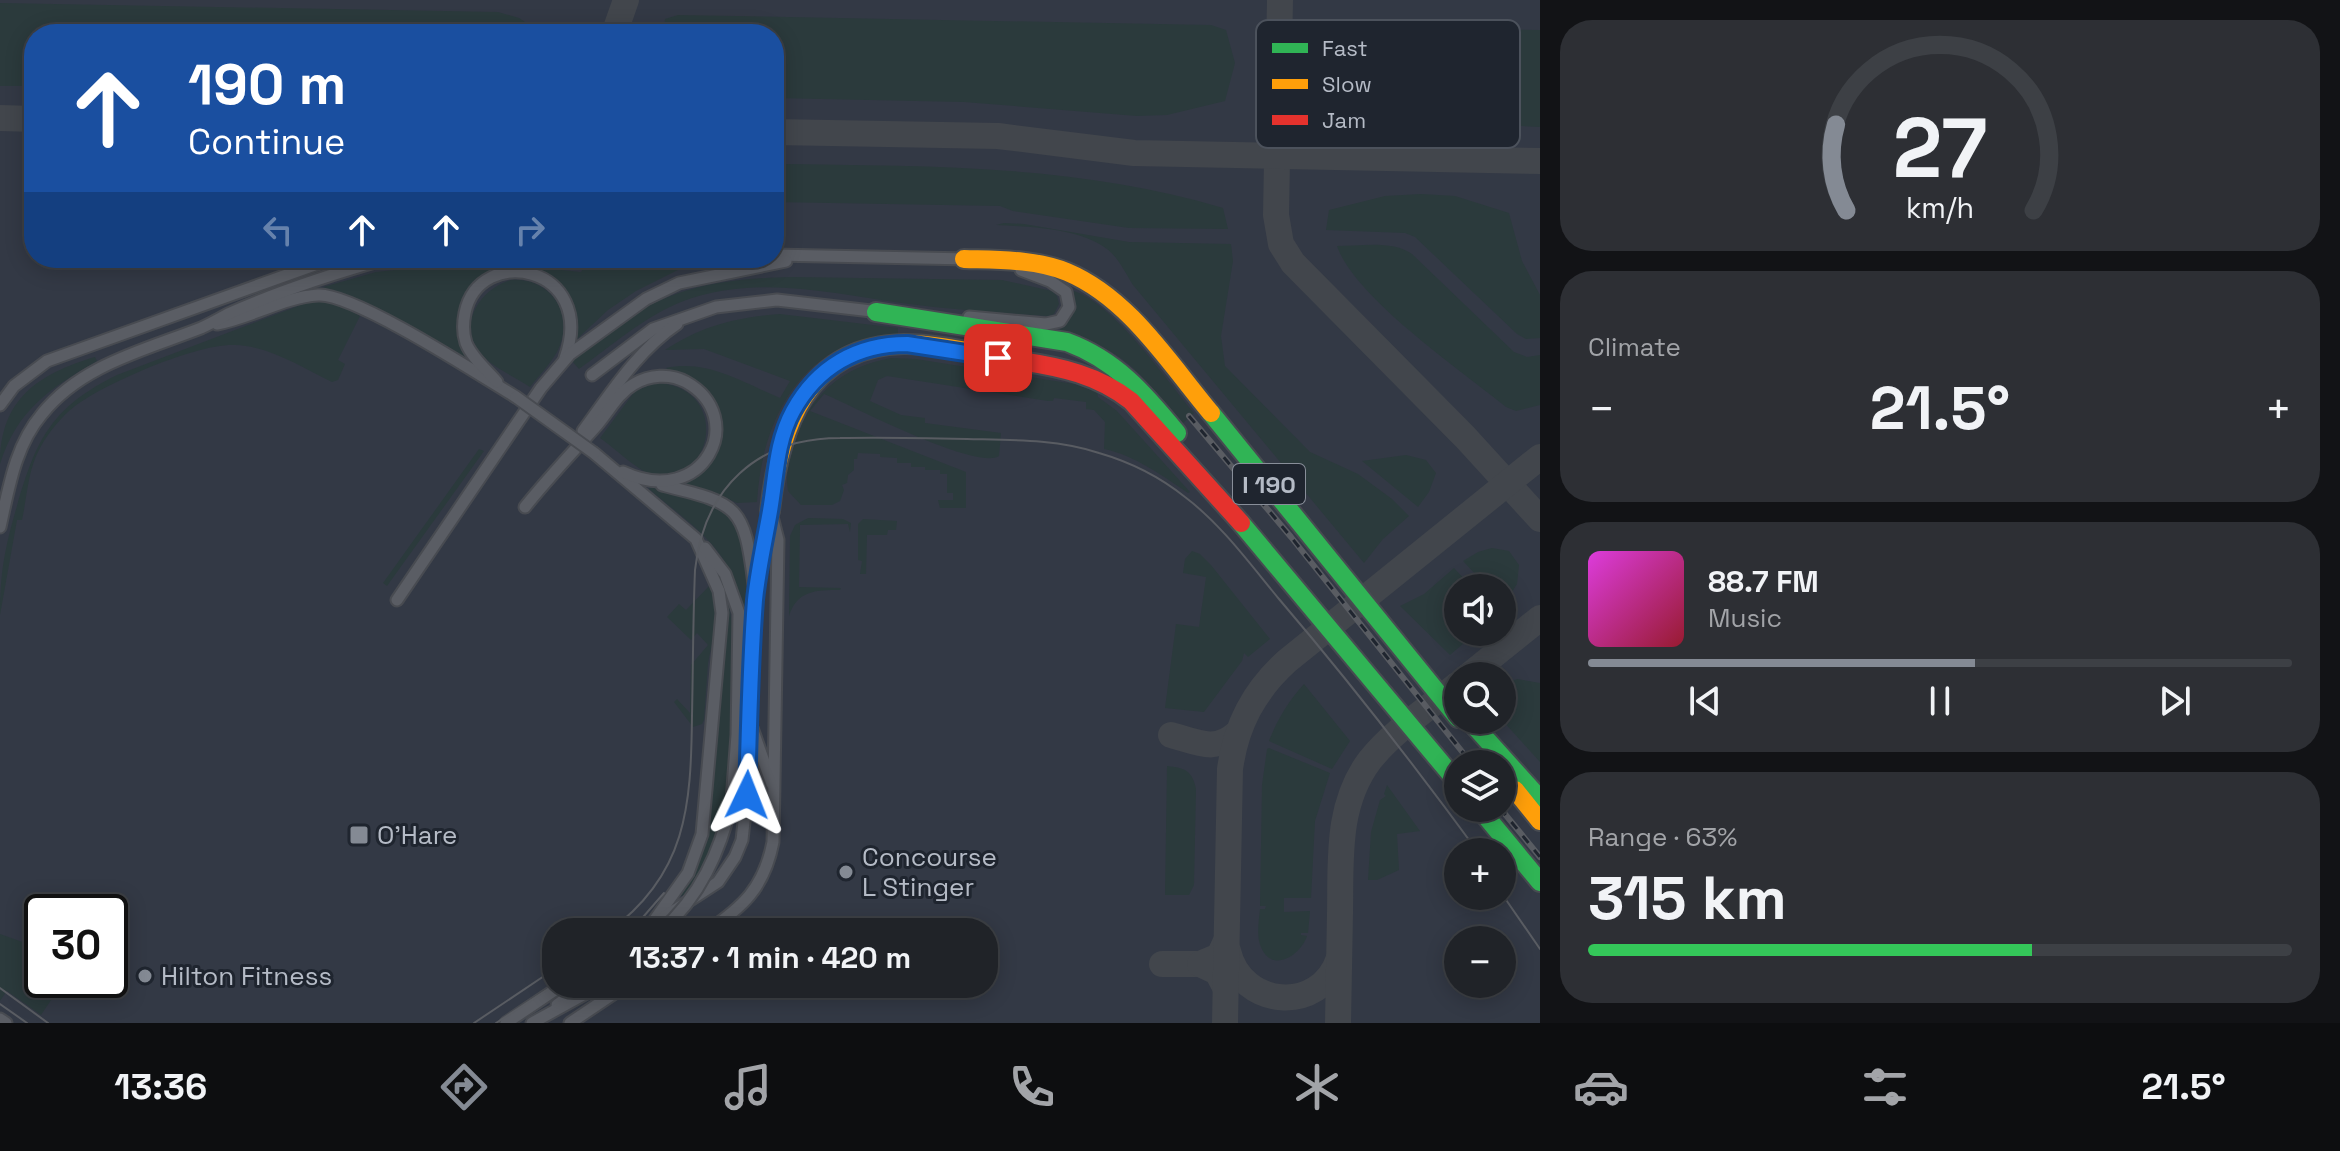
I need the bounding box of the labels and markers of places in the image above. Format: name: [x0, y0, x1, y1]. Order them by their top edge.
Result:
pin: [964, 324, 1032, 392]
place label: O'Hare: [377, 818, 457, 852]
marker: O'Hare: [348, 824, 370, 846]
place label: Concourse L Stinger: [862, 840, 997, 904]
marker: Concourse L Stinger: [837, 863, 855, 881]
place label: Hilton Fitness: [161, 959, 332, 993]
marker: Hilton Fitness: [136, 967, 154, 985]

